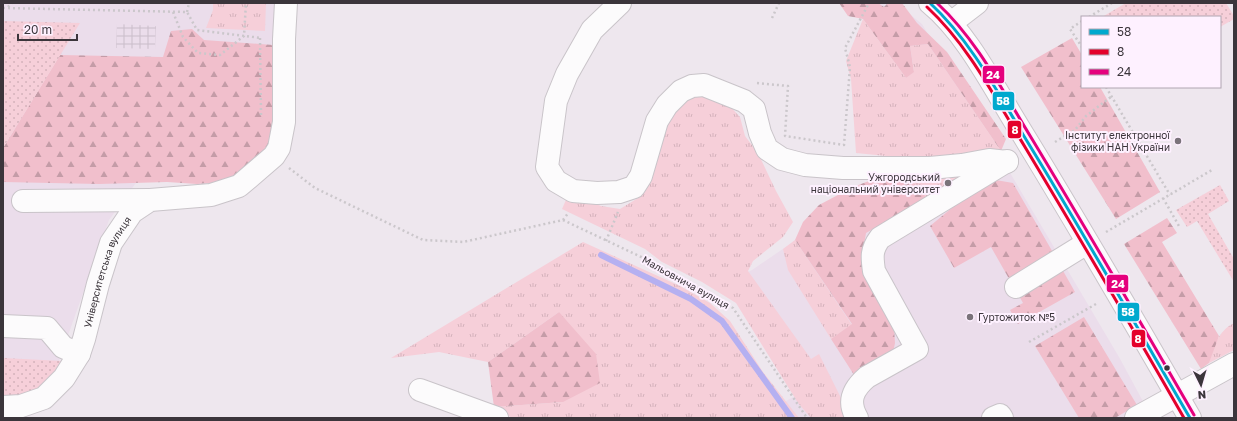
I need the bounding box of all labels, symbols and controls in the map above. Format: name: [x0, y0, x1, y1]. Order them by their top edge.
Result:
scale bar: [18, 16, 77, 42]
legend: [1081, 16, 1221, 88]
text: 20 m: [24, 22, 52, 37]
text: 58: [1117, 24, 1131, 39]
text: 8: [1117, 44, 1124, 59]
text: 24: [1117, 64, 1131, 79]
line badge: 24: [982, 65, 1005, 84]
text: 24: [986, 68, 1000, 81]
line badge: 58: [992, 91, 1015, 111]
text: 58: [996, 94, 1010, 107]
line badge: 8: [1007, 120, 1022, 139]
text: 8: [1011, 123, 1019, 136]
place label: Інститут електронної фізики НАН України: [1065, 129, 1170, 153]
marker: Інститут електронної фізики НАН України: [1173, 136, 1183, 146]
place label: Ужгородський національний університет: [811, 171, 940, 195]
marker: Ужгородський національний університет: [943, 178, 953, 188]
street label: Університетська вулиця: [81, 214, 133, 329]
street label: Мальовнича вулиця: [640, 253, 732, 311]
line badge: 24: [1106, 274, 1129, 293]
text: 24: [1111, 277, 1125, 290]
line badge: 58: [1117, 302, 1140, 322]
text: 58: [1121, 305, 1135, 318]
place label: Гуртожиток №5: [978, 311, 1055, 323]
marker: Гуртожиток №5: [965, 312, 975, 322]
line badge: 8: [1131, 329, 1146, 348]
text: 8: [1134, 332, 1142, 345]
unlabelled marker: [1162, 363, 1172, 373]
north arrow: [1181, 365, 1221, 405]
text: N: [1197, 389, 1207, 402]

